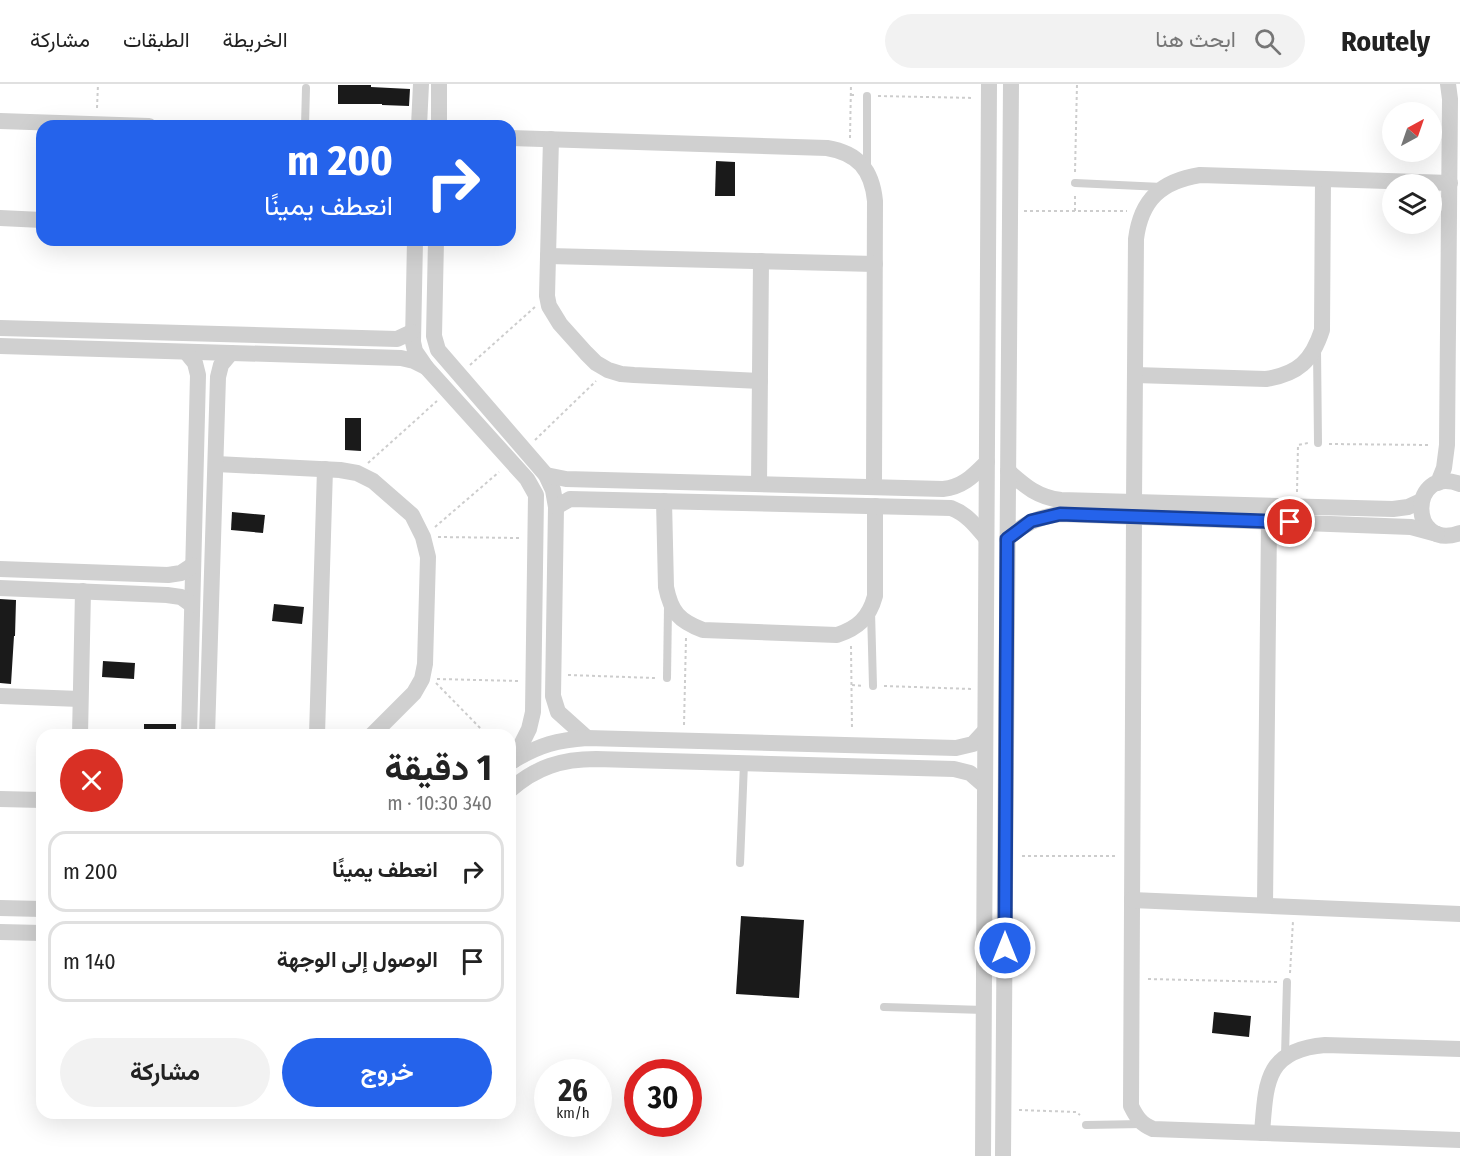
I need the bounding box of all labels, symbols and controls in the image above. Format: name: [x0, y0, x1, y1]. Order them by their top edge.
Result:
search box: [885, 14, 1305, 68]
icon: search: [1251, 25, 1284, 58]
text: Routely: [1341, 25, 1430, 58]
text: ابحث هنا: [1155, 26, 1236, 53]
text: مشاركة: [30, 27, 90, 53]
text: الطبقات: [123, 27, 190, 53]
text: الخريطة: [223, 27, 288, 53]
north arrow: [1382, 102, 1442, 162]
map controls: [1382, 102, 1442, 234]
text: 200 m: [287, 136, 393, 186]
icon: right: [414, 144, 492, 222]
button: layers: [1382, 174, 1442, 234]
text: انعطف يمينًا: [264, 190, 393, 222]
pin: [1264, 496, 1315, 547]
icon: arrive: [1273, 505, 1306, 538]
text: 1 دقيقة: [384, 746, 492, 790]
button: close: [60, 749, 123, 812]
text: 340 m · 10:30: [387, 791, 492, 815]
icon: right: [456, 855, 489, 888]
text: انعطف يمينًا: [332, 856, 438, 883]
text: 200 m: [63, 858, 118, 885]
position arrow: [973, 916, 1037, 980]
icon: arrive: [456, 945, 489, 978]
text: الوصول إلى الوجهة: [277, 946, 438, 973]
text: 140 m: [63, 948, 116, 975]
button: مشاركة: [60, 1038, 270, 1107]
button: خروج: [282, 1038, 492, 1107]
speed limit sign: 30: [624, 1059, 702, 1137]
text: 26: [558, 1073, 588, 1109]
text: km/h: [556, 1104, 590, 1122]

